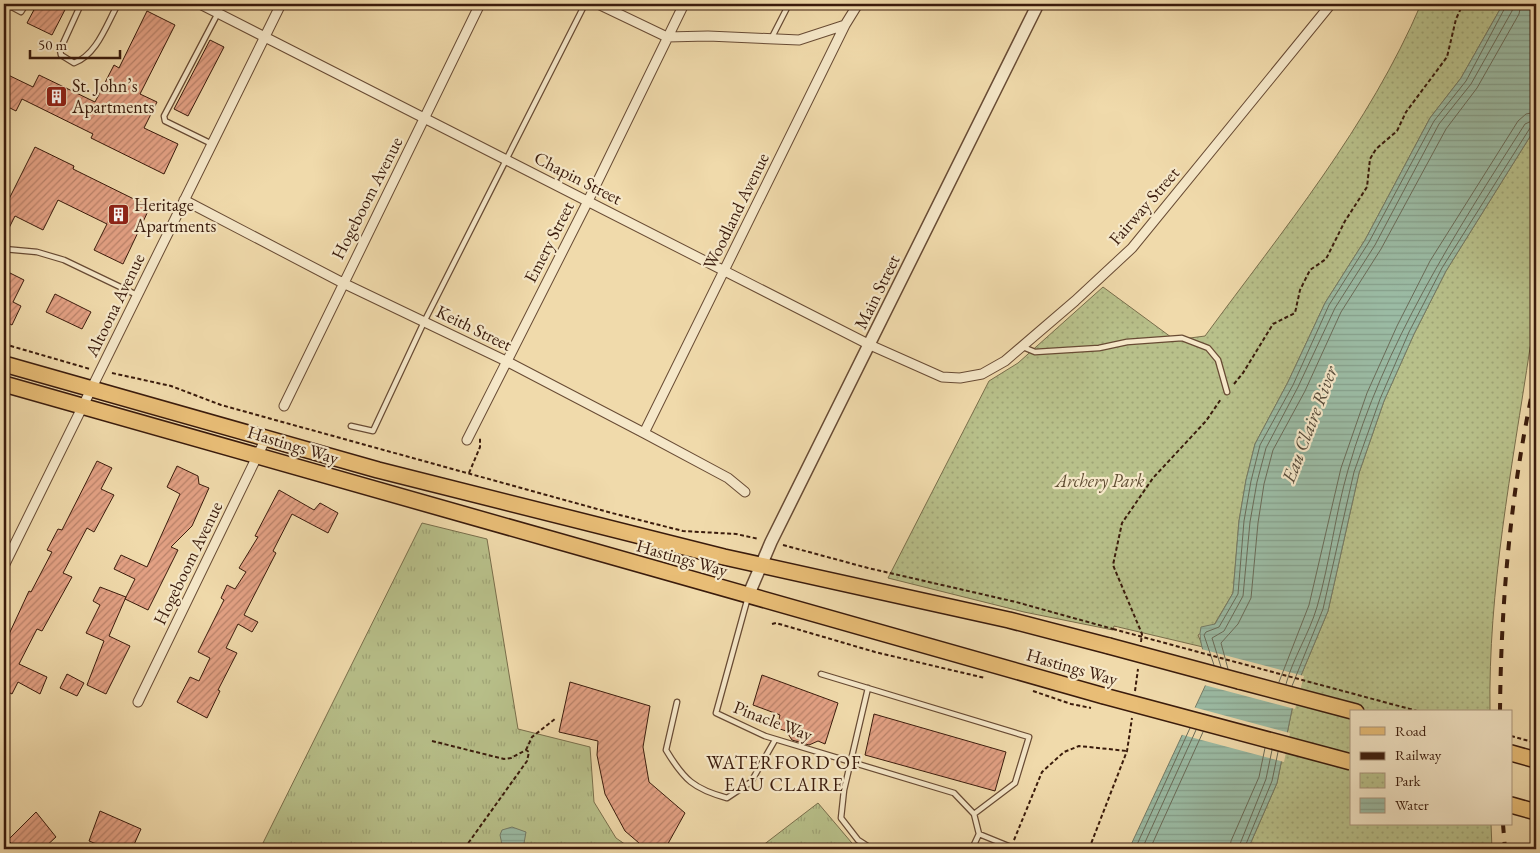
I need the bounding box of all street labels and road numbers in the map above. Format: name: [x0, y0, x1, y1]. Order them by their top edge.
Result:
street label: Hogeboom Avenue: [326, 133, 407, 263]
street label: Chapin Street: [530, 146, 626, 210]
street label: Woodland Avenue: [697, 149, 774, 273]
street label: Fairway Street: [1103, 161, 1184, 250]
street label: Emery Street: [518, 197, 579, 286]
street label: Altoona Avenue: [79, 249, 149, 361]
street label: Main Street: [849, 250, 905, 333]
street label: Keith Street: [432, 299, 516, 356]
street label: Hastings Way: [245, 420, 342, 469]
street label: Hogeboom Avenue: [148, 497, 227, 628]
street label: Hastings Way: [634, 534, 731, 582]
street label: Hastings Way: [1024, 643, 1121, 691]
street label: Pinacle Way: [730, 695, 816, 746]

